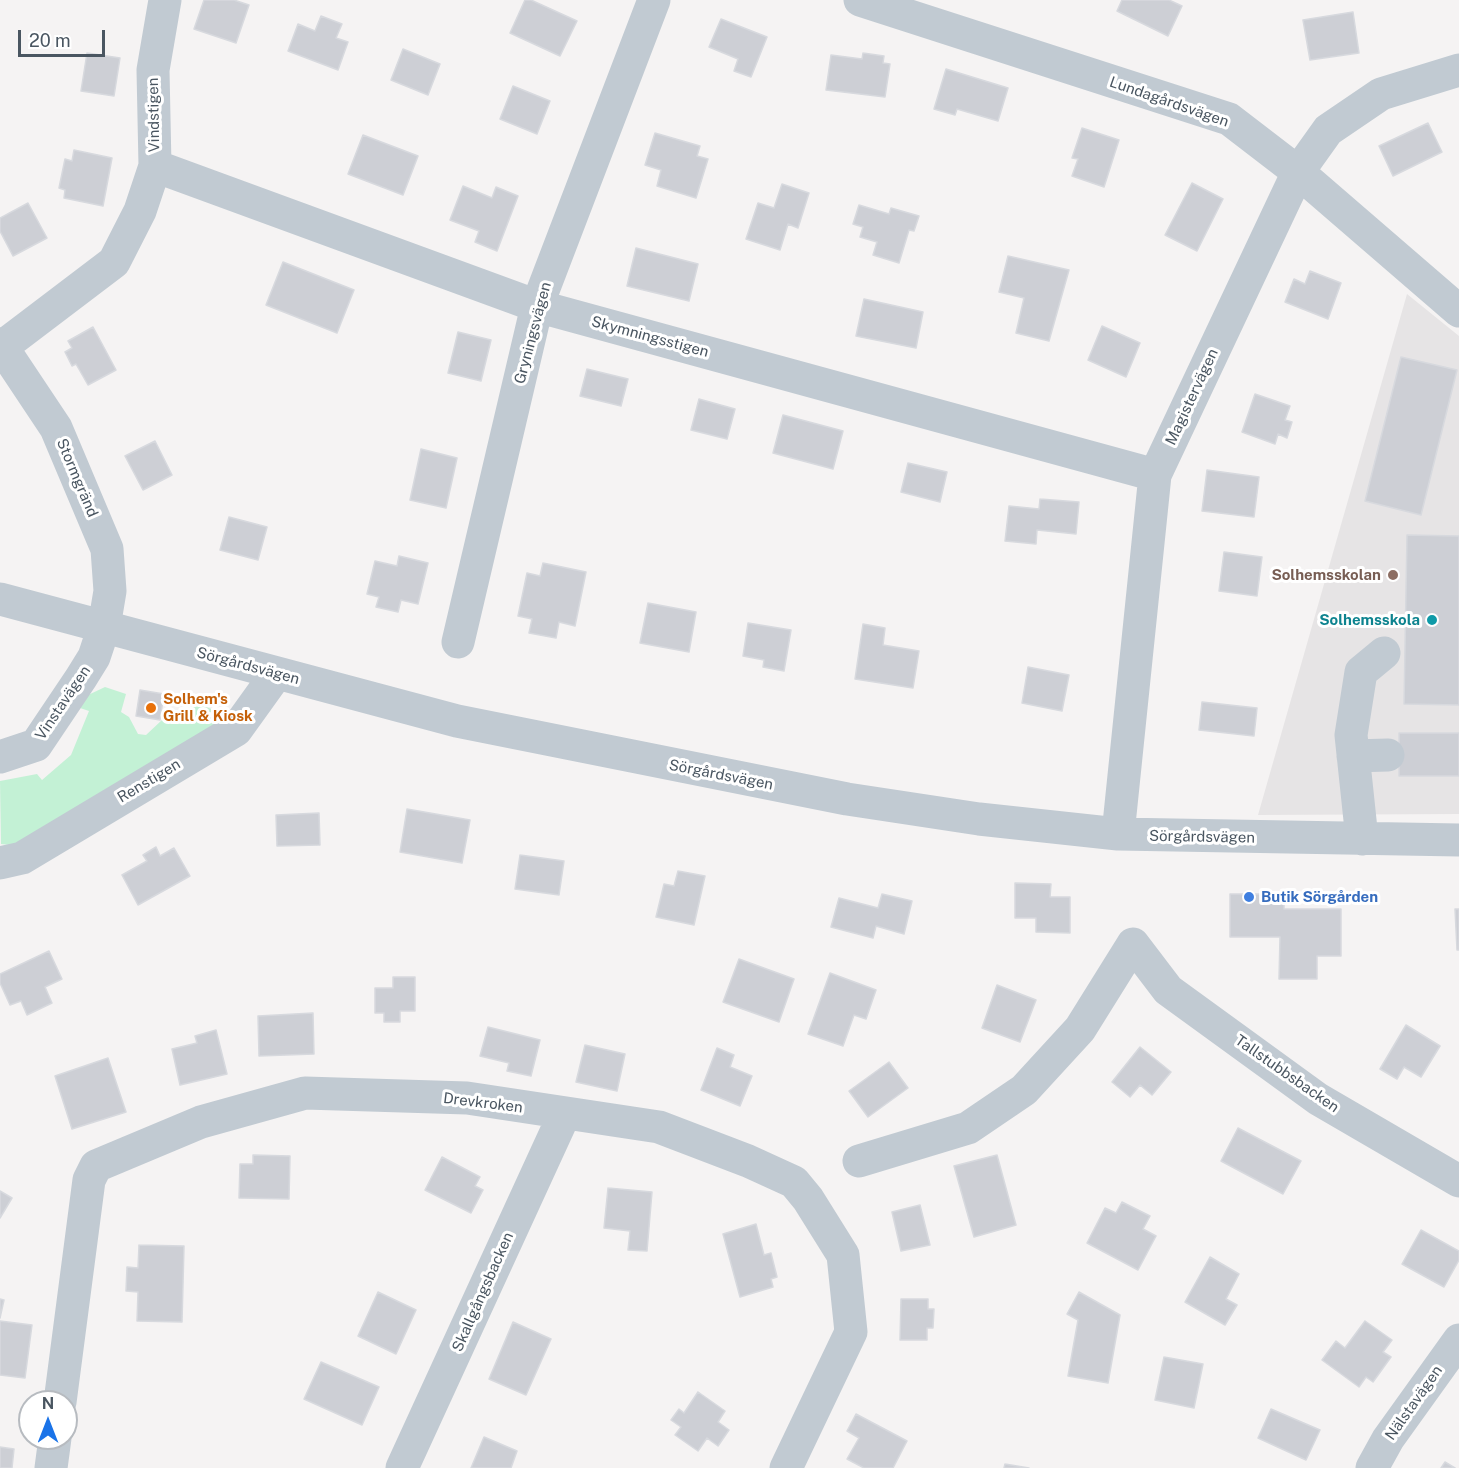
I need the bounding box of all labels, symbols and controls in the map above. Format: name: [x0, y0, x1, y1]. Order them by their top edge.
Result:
scale bar: [21, 18, 108, 56]
text: 20 m: [29, 30, 71, 51]
street label: Lundagårdsvägen: [1107, 73, 1231, 131]
street label: Vindstigen: [144, 78, 164, 152]
street label: Gryningsvägen: [511, 280, 555, 386]
street label: Skymningsstigen: [589, 313, 711, 361]
street label: Magistervägen: [1162, 346, 1222, 448]
street label: Stormgränd: [52, 436, 102, 520]
place label: Solhemsskolan: [1271, 566, 1381, 584]
marker: Solhemsskolan: [1386, 568, 1400, 582]
place label: Solhemsskola: [1319, 611, 1420, 629]
marker: Solhemsskola: [1425, 613, 1439, 627]
street label: Sörgårdsvägen: [195, 644, 301, 688]
street label: Vinstavägen: [32, 662, 94, 744]
place label: Solhem's Grill & Kiosk: [163, 690, 253, 725]
marker: Solhem's Grill & Kiosk: [144, 701, 158, 715]
street label: Renstigen: [114, 755, 184, 807]
street label: Sörgårdsvägen: [667, 756, 775, 794]
street label: Sörgårdsvägen: [1149, 827, 1255, 847]
place label: Butik Sörgården: [1261, 888, 1378, 906]
marker: Butik Sörgården: [1242, 890, 1256, 904]
street label: Tallstubbsbacken: [1232, 1031, 1342, 1117]
street label: Drevkroken: [442, 1089, 524, 1117]
street label: Skallgångsbacken: [449, 1230, 517, 1354]
street label: Nälstavägen: [1382, 1362, 1446, 1444]
north arrow: [18, 1390, 78, 1450]
text: N: [42, 1394, 54, 1413]

